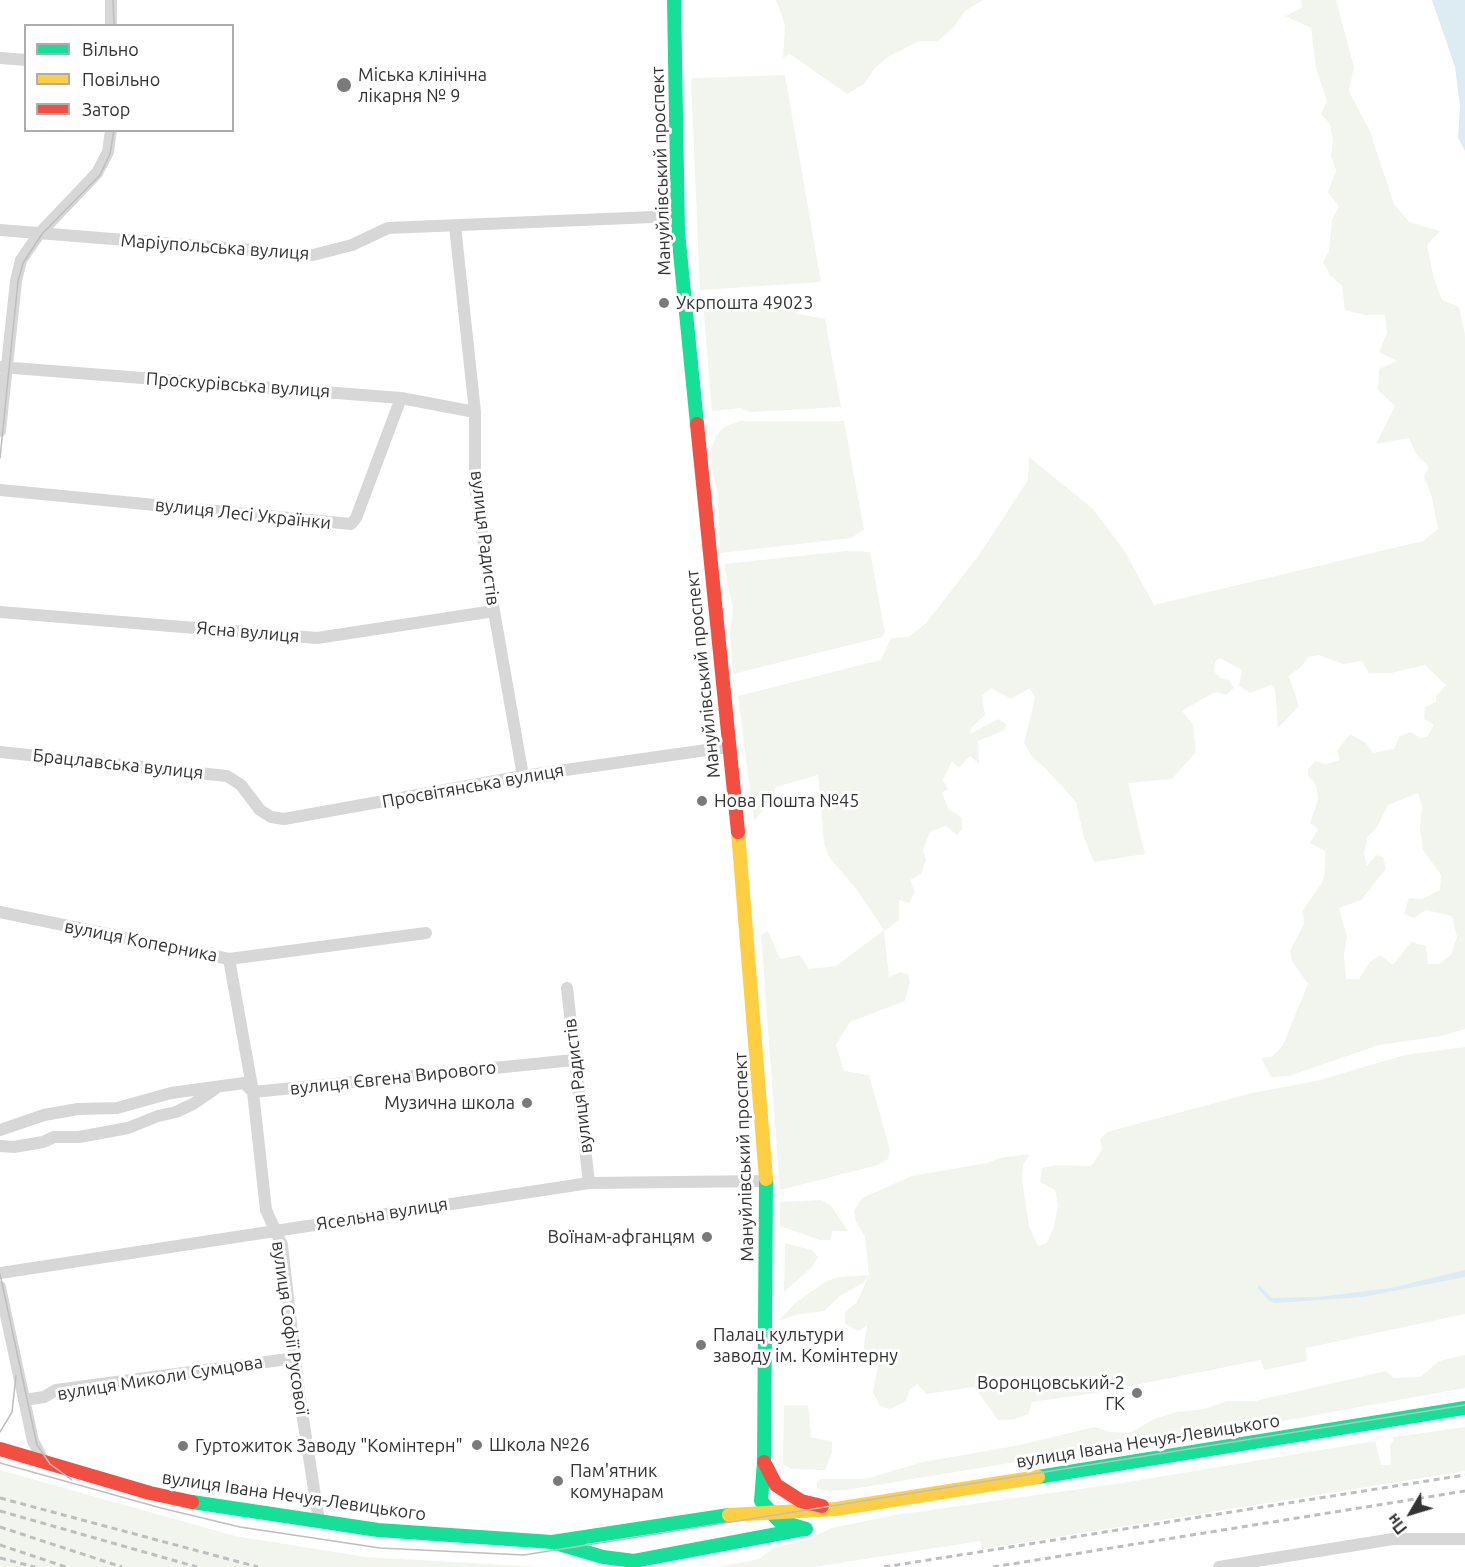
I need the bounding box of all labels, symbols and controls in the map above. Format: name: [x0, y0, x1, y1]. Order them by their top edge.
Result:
legend: [24, 24, 234, 132]
text: Вільно: [82, 39, 139, 59]
place label: Міська клінічна лікарня № 9: [358, 64, 487, 106]
street label: Мануйлівський проспект: [647, 66, 675, 276]
text: Повільно: [82, 69, 160, 89]
marker: Міська клінічна лікарня № 9: [335, 76, 353, 94]
text: Затор: [82, 99, 130, 119]
street label: Маріупольська вулиця: [120, 230, 310, 264]
place label: Укрпошта 49023: [676, 292, 813, 314]
marker: Укрпошта 49023: [657, 296, 671, 310]
street label: Проскурівська вулиця: [145, 368, 331, 402]
street label: вулиця Радистів: [466, 469, 504, 607]
street label: вулиця Лесі Українки: [154, 494, 332, 534]
street label: Мануйлівський проспект: [681, 569, 725, 779]
street label: Ясна вулиця: [196, 617, 300, 647]
street label: Брацлавська вулиця: [32, 744, 204, 784]
street label: Просвітянська вулиця: [380, 759, 566, 813]
place label: Нова Пошта №45: [714, 790, 859, 812]
marker: Нова Пошта №45: [695, 794, 709, 808]
street label: вулиця Коперника: [63, 916, 219, 966]
street label: вулиця Радистів: [559, 1017, 597, 1155]
street label: Мануйлівський проспект: [730, 1052, 758, 1262]
street label: вулиця Євгена Вирового: [289, 1056, 497, 1100]
place label: Музична школа: [384, 1092, 515, 1114]
marker: Музична школа: [520, 1096, 534, 1110]
street label: Ясельна вулиця: [315, 1193, 449, 1235]
place label: Воїнам-афганцям: [547, 1226, 695, 1248]
marker: Воїнам-афганцям: [700, 1230, 714, 1244]
street label: вулиця Софії Русової: [267, 1240, 313, 1416]
place label: Палац культури заводу ім. Комінтерну: [713, 1324, 898, 1366]
marker: Палац культури заводу ім. Комінтерну: [694, 1338, 708, 1352]
street label: вулиця Миколи Сумцова: [56, 1351, 264, 1405]
place label: Воронцовський-2 ГК: [977, 1372, 1125, 1414]
marker: Воронцовський-2 ГК: [1130, 1386, 1144, 1400]
street label: вулиця Івана Нечуя-Левицького: [1015, 1409, 1281, 1473]
place label: Школа №26: [489, 1434, 590, 1456]
place label: Гуртожиток Заводу "Комінтерн": [195, 1435, 463, 1457]
marker: Школа №26: [470, 1438, 484, 1452]
marker: Гуртожиток Заводу "Комінтерн": [176, 1439, 190, 1453]
place label: Пам'ятник комунарам: [570, 1460, 664, 1502]
street label: вулиця Івана Нечуя-Левицького: [161, 1467, 427, 1525]
marker: Пам'ятник комунарам: [551, 1474, 565, 1488]
north arrow: [1381, 1483, 1441, 1543]
text: Пн: [1383, 1510, 1410, 1538]

